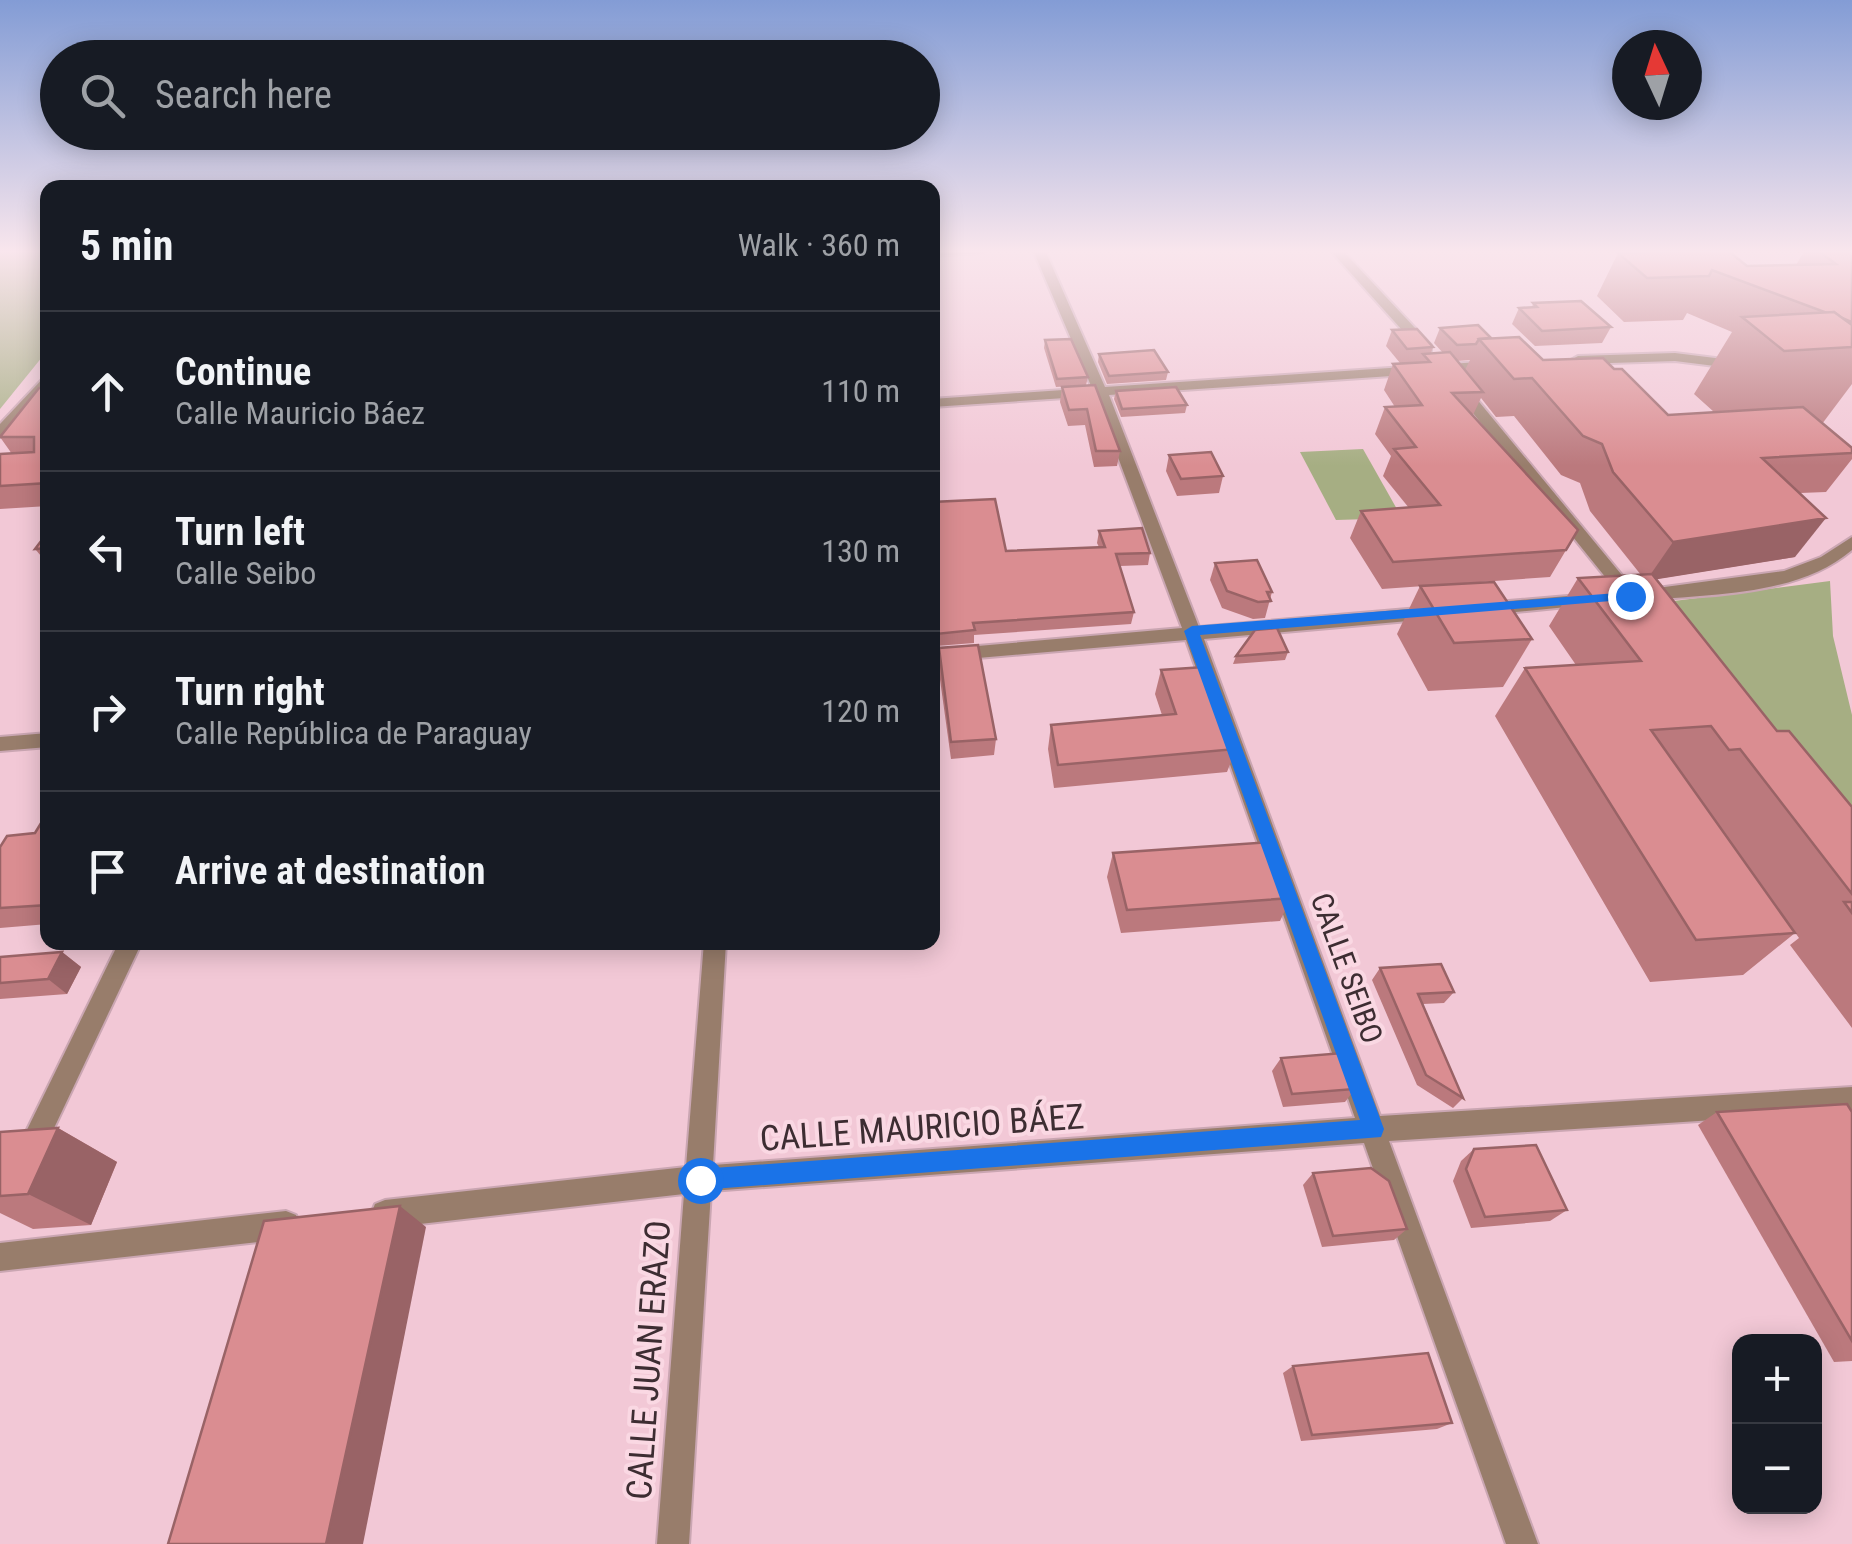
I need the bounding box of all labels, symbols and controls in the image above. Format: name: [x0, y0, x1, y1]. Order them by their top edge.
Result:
north arrow: [1612, 30, 1702, 120]
search box: [40, 40, 940, 150]
icon: search: [75, 68, 130, 123]
text: Search here: [155, 73, 332, 117]
text: 5 min: [80, 221, 173, 270]
text: Walk · 360 m: [738, 226, 900, 264]
text: Continue: [175, 350, 311, 394]
icon: ahead: [80, 364, 135, 419]
text: 110 m: [821, 372, 900, 410]
text: Calle Mauricio Báez: [175, 394, 425, 432]
text: Turn left: [175, 510, 305, 554]
icon: left: [80, 524, 135, 579]
text: 130 m: [821, 532, 900, 570]
text: Calle Seibo: [175, 554, 316, 592]
route end: [1608, 574, 1654, 620]
text: Turn right: [175, 670, 325, 714]
icon: right: [80, 684, 135, 739]
text: 120 m: [821, 692, 900, 730]
text: Calle República de Paraguay: [175, 714, 532, 752]
icon: arrive: [80, 844, 135, 899]
text: Arrive at destination: [175, 849, 485, 893]
street label: CALLE SEIBO: [1304, 888, 1390, 1048]
street label: CALLE MAURICIO BÁEZ: [758, 1096, 1086, 1160]
route start: [678, 1158, 724, 1204]
street label: CALLE JUAN ERAZO: [619, 1219, 679, 1501]
map controls: [1732, 1334, 1822, 1514]
button: +: [1732, 1334, 1822, 1424]
button: −: [1732, 1424, 1822, 1514]

